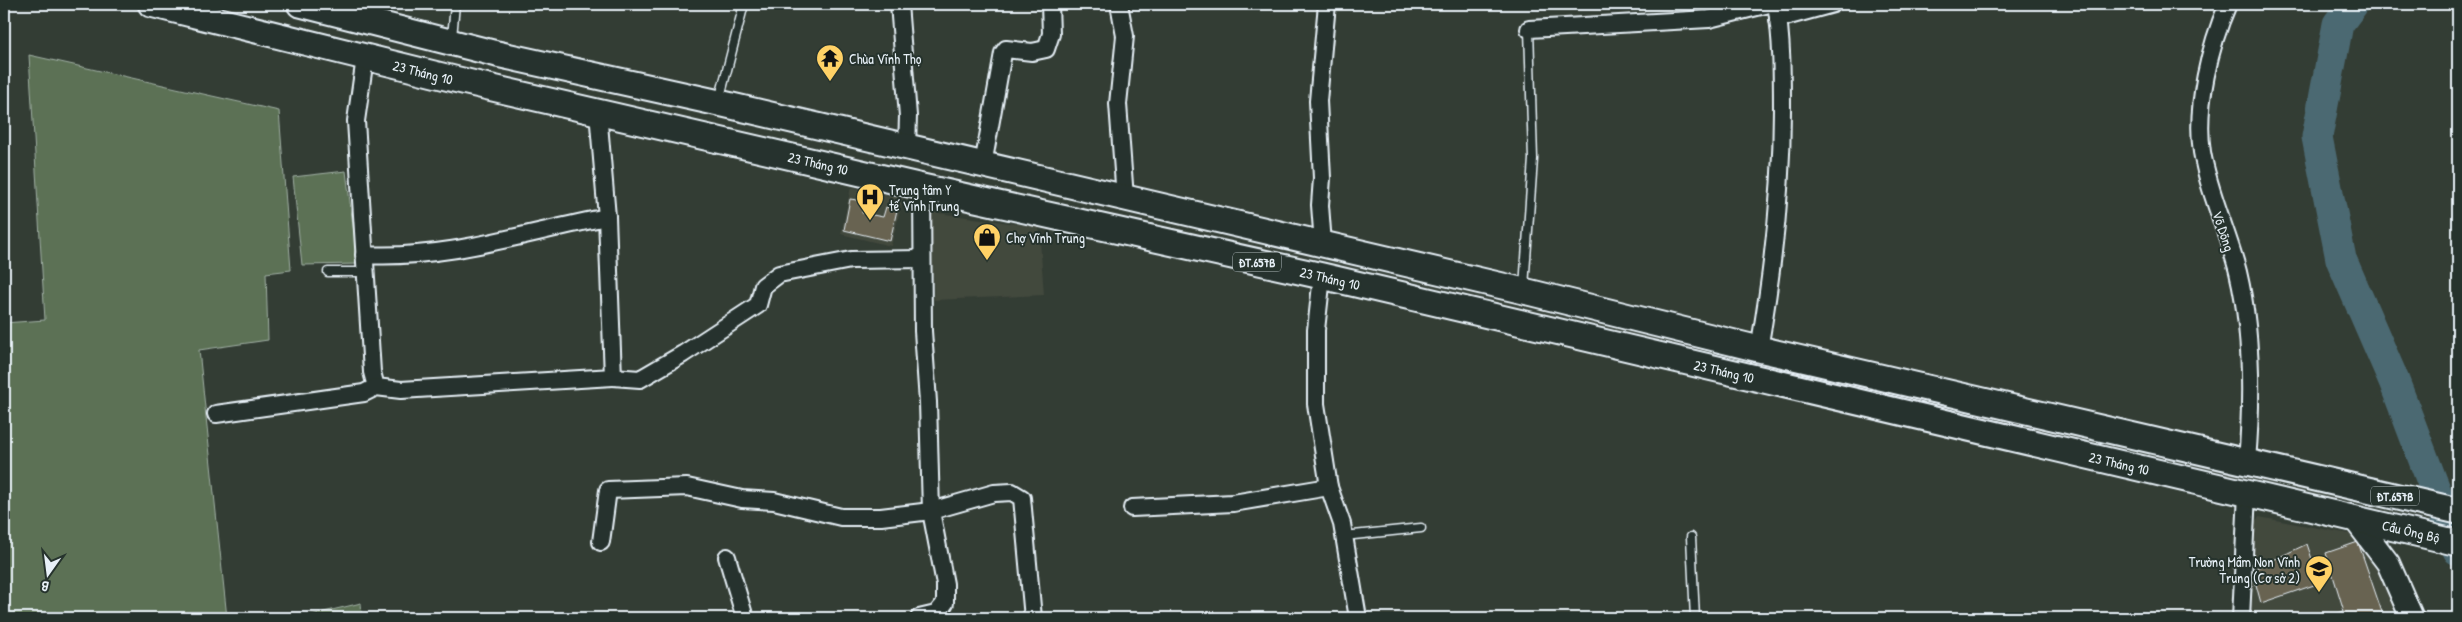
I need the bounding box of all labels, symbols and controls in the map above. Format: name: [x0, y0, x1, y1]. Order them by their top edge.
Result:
temple icon: Chùa Vĩnh Thọ: [815, 43, 845, 82]
place label: Chùa Vĩnh Thọ: [849, 49, 922, 68]
street label: 23 Tháng 10: [391, 55, 455, 90]
street label: 23 Tháng 10: [786, 147, 850, 180]
place label: Trung tâm Y tế Vĩnh Trung: [889, 180, 959, 216]
hospital icon: Trung tâm Y tế Vĩnh Trung: [855, 182, 885, 221]
street label: Võ Dõng: [2208, 208, 2239, 254]
shop icon: Chợ Vĩnh Trung: [972, 222, 1002, 261]
place label: Chợ Vĩnh Trung: [1006, 228, 1085, 248]
road number: ĐT.657B: [1233, 252, 1281, 272]
street label: 23 Tháng 10: [1298, 262, 1362, 295]
street label: 23 Tháng 10: [1692, 355, 1756, 388]
street label: 23 Tháng 10: [2087, 447, 2151, 480]
road number: ĐT.657B: [2371, 486, 2419, 506]
street label: Cầu Ông Bộ: [2380, 515, 2442, 548]
north arrow: [22, 550, 72, 600]
place label: Trường Mầm Non Vĩnh Trung (Cơ sở 2): [2189, 552, 2300, 588]
school or university icon: Trường Mầm Non Vĩnh Trung (Cơ sở 2): [2304, 554, 2334, 593]
text: B: [39, 577, 50, 597]

